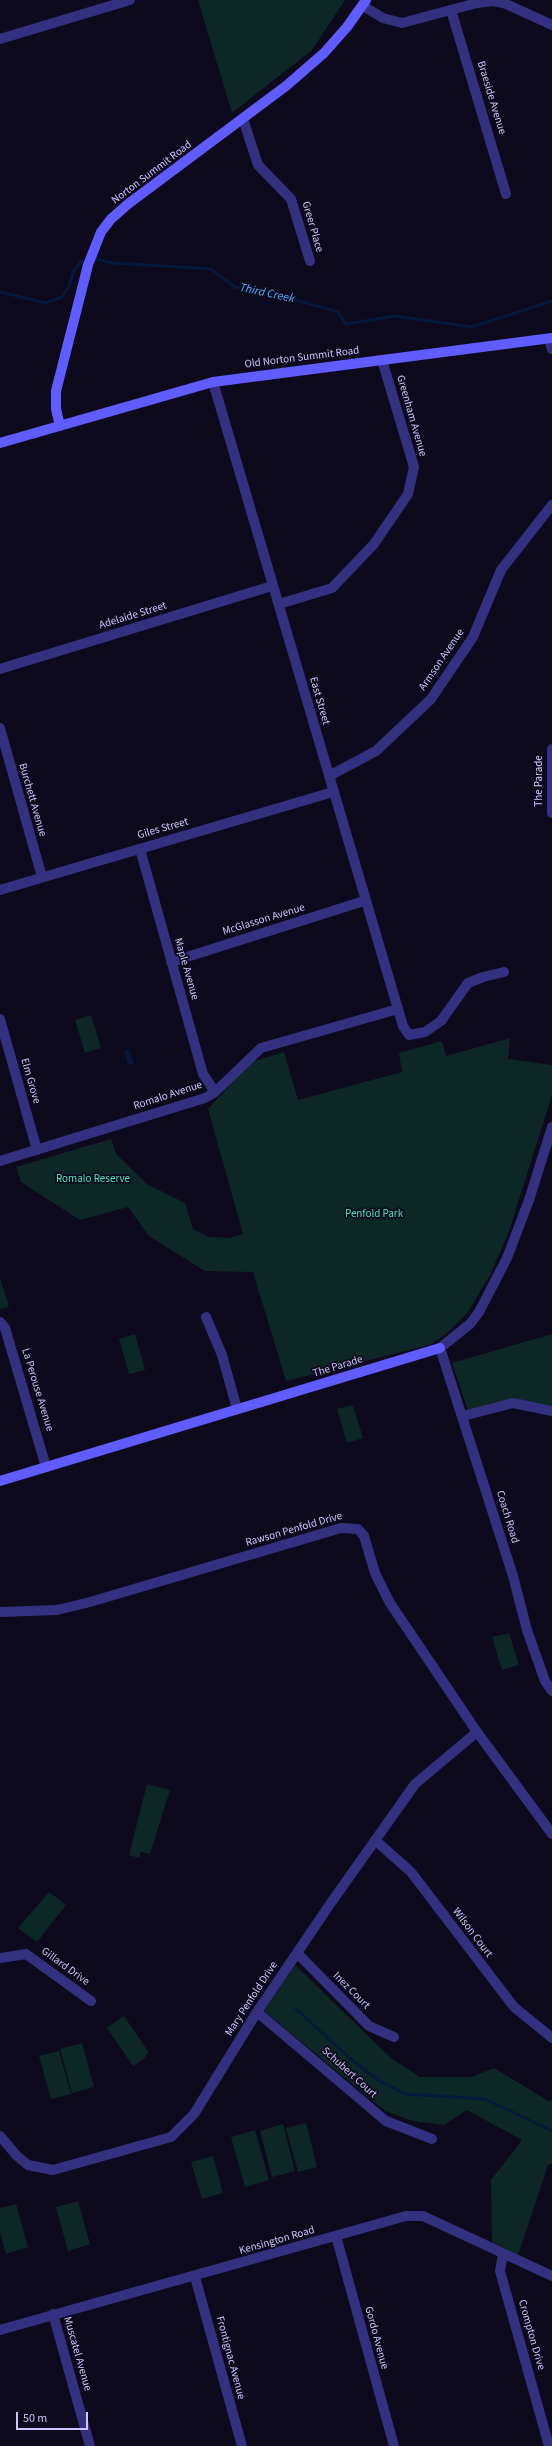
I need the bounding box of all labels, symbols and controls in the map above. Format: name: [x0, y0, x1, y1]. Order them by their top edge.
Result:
street label: Braeside Avenue: [474, 60, 508, 136]
street label: Norton Summit Road: [109, 139, 195, 207]
street label: Greer Place: [298, 200, 326, 254]
water label: Third Creek: [238, 281, 296, 307]
street label: Old Norton Summit Road: [244, 344, 360, 372]
street label: Greenham Avenue: [393, 374, 429, 458]
street label: Adelaide Street: [98, 599, 168, 633]
street label: Armson Avenue: [417, 627, 467, 693]
street label: East Street: [306, 676, 332, 726]
street label: The Parade: [533, 755, 547, 807]
street label: Burchett Avenue: [15, 762, 49, 838]
street label: Giles Street: [136, 815, 190, 843]
street label: McGlasson Avenue: [221, 901, 307, 939]
street label: Maple Avenue: [171, 936, 201, 1002]
street label: Elm Grove: [17, 1057, 43, 1105]
street label: Romalo Avenue: [132, 1079, 204, 1113]
park label: Romalo Reserve: [56, 1173, 130, 1187]
park label: Penfold Park: [345, 1208, 403, 1222]
street label: La Perouse Avenue: [18, 1347, 56, 1433]
street label: The Parade: [311, 1353, 365, 1381]
street label: Coach Road: [493, 1489, 521, 1545]
street label: Rawson Penfold Drive: [244, 1510, 344, 1550]
street label: Wilson Court: [449, 1906, 495, 1960]
street label: Gillard Drive: [38, 1945, 92, 1989]
street label: Mary Penfold Drive: [223, 1959, 281, 2039]
street label: Inez Court: [330, 1970, 372, 2012]
street label: Schubert Court: [319, 2045, 379, 2101]
street label: Kensington Road: [238, 2224, 316, 2258]
street label: Crompton Drive: [515, 2298, 547, 2372]
street label: Gordo Avenue: [361, 2305, 391, 2371]
street label: Muscatel Avenue: [60, 2315, 94, 2393]
street label: Frontignac Avenue: [213, 2315, 247, 2401]
scale bar: [18, 2404, 90, 2430]
text: 50 m: [23, 2410, 47, 2427]

